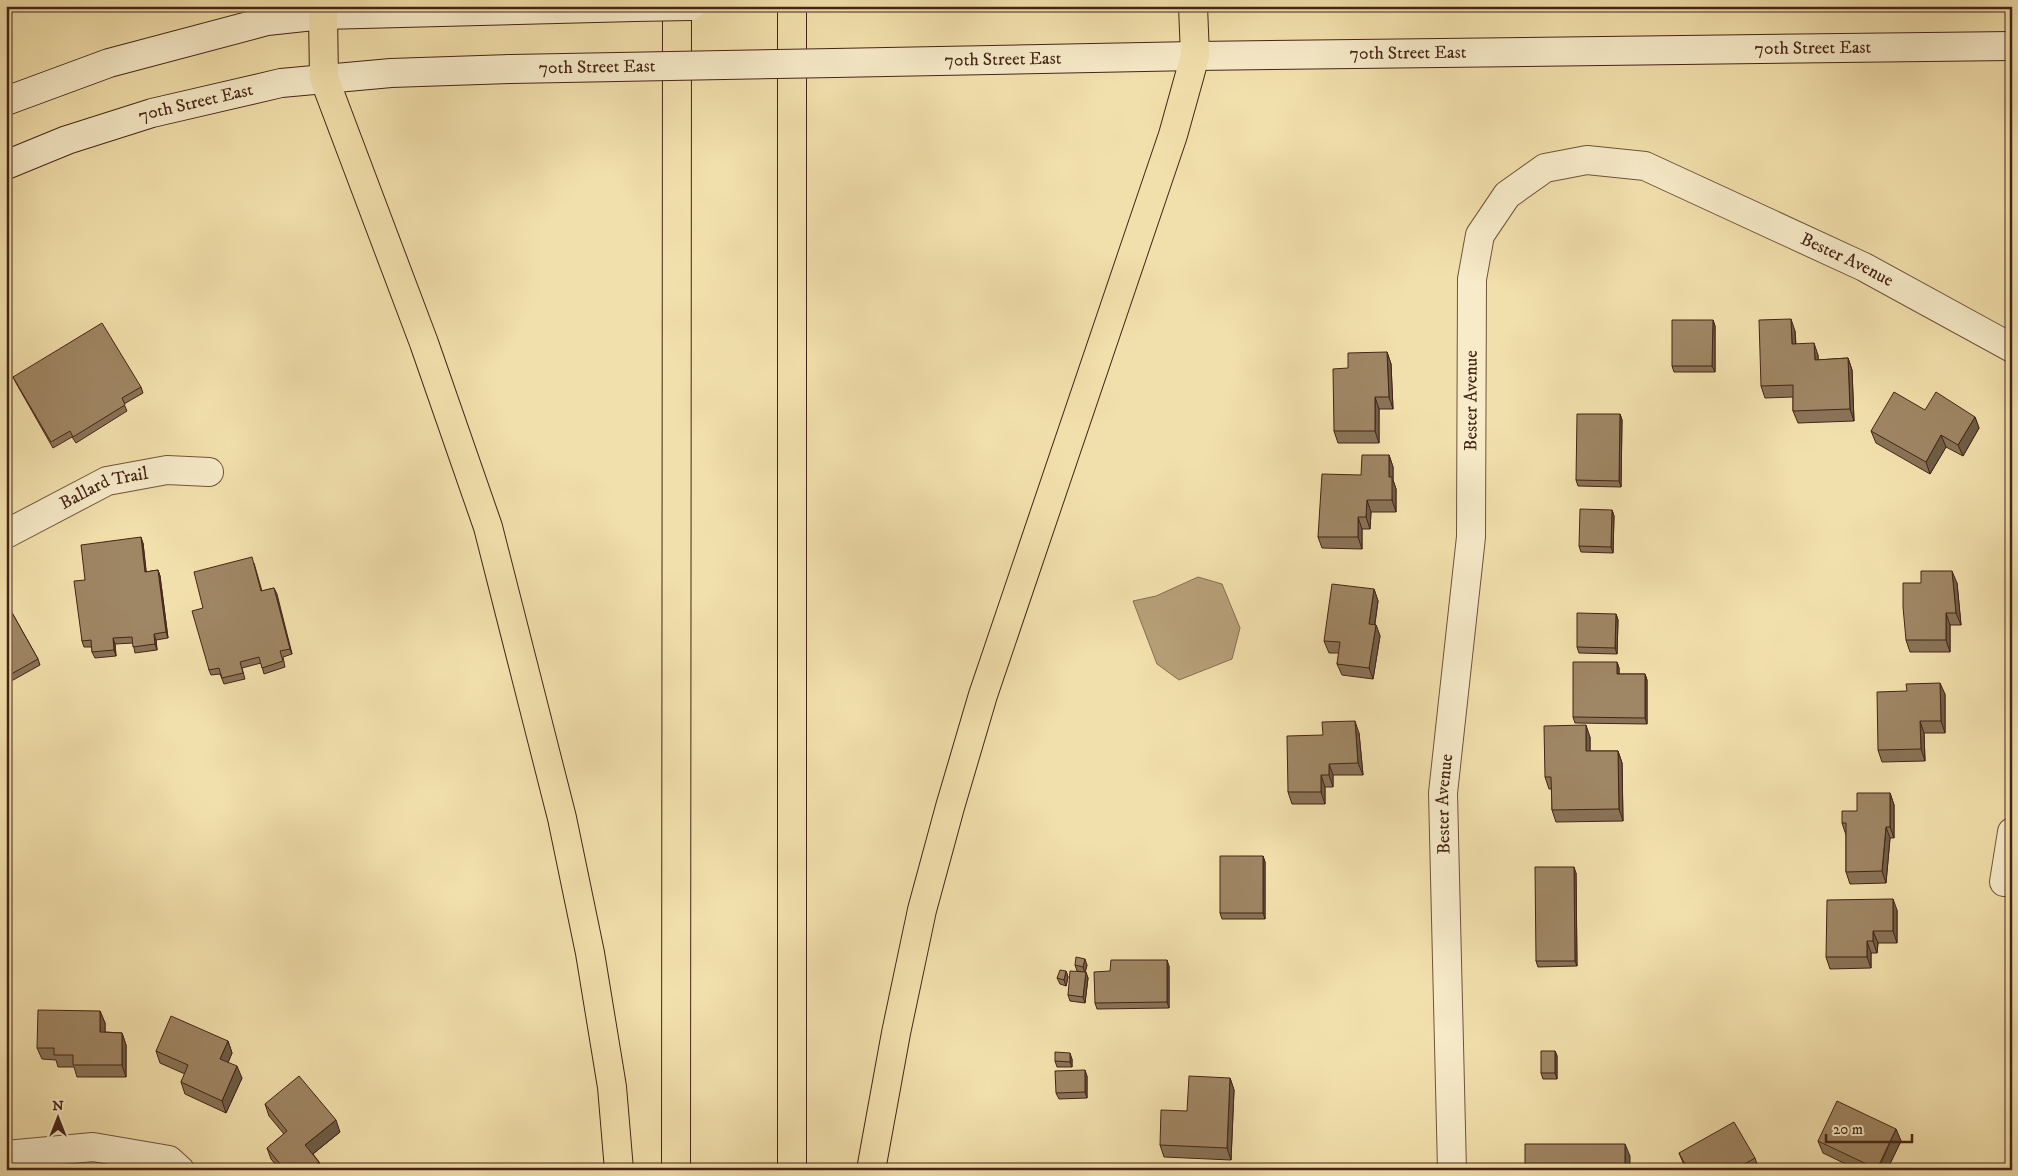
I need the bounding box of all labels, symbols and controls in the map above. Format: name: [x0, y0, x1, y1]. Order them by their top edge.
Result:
street label: 70th Street East: [1754, 37, 1872, 60]
street label: 70th Street East: [1349, 42, 1467, 65]
street label: 70th Street East: [944, 48, 1062, 72]
street label: 70th Street East: [538, 55, 656, 79]
street label: 70th Street East: [136, 79, 255, 128]
street label: Bester Avenue: [1797, 228, 1897, 292]
street label: Bester Avenue: [1460, 350, 1483, 451]
street label: Ballard Trail: [56, 463, 150, 515]
street label: Bester Avenue: [1432, 753, 1458, 855]
north arrow: [32, 1094, 82, 1144]
text: N: [52, 1097, 64, 1115]
scale bar: [1826, 1111, 1912, 1143]
text: 20 m: [1833, 1120, 1863, 1139]

